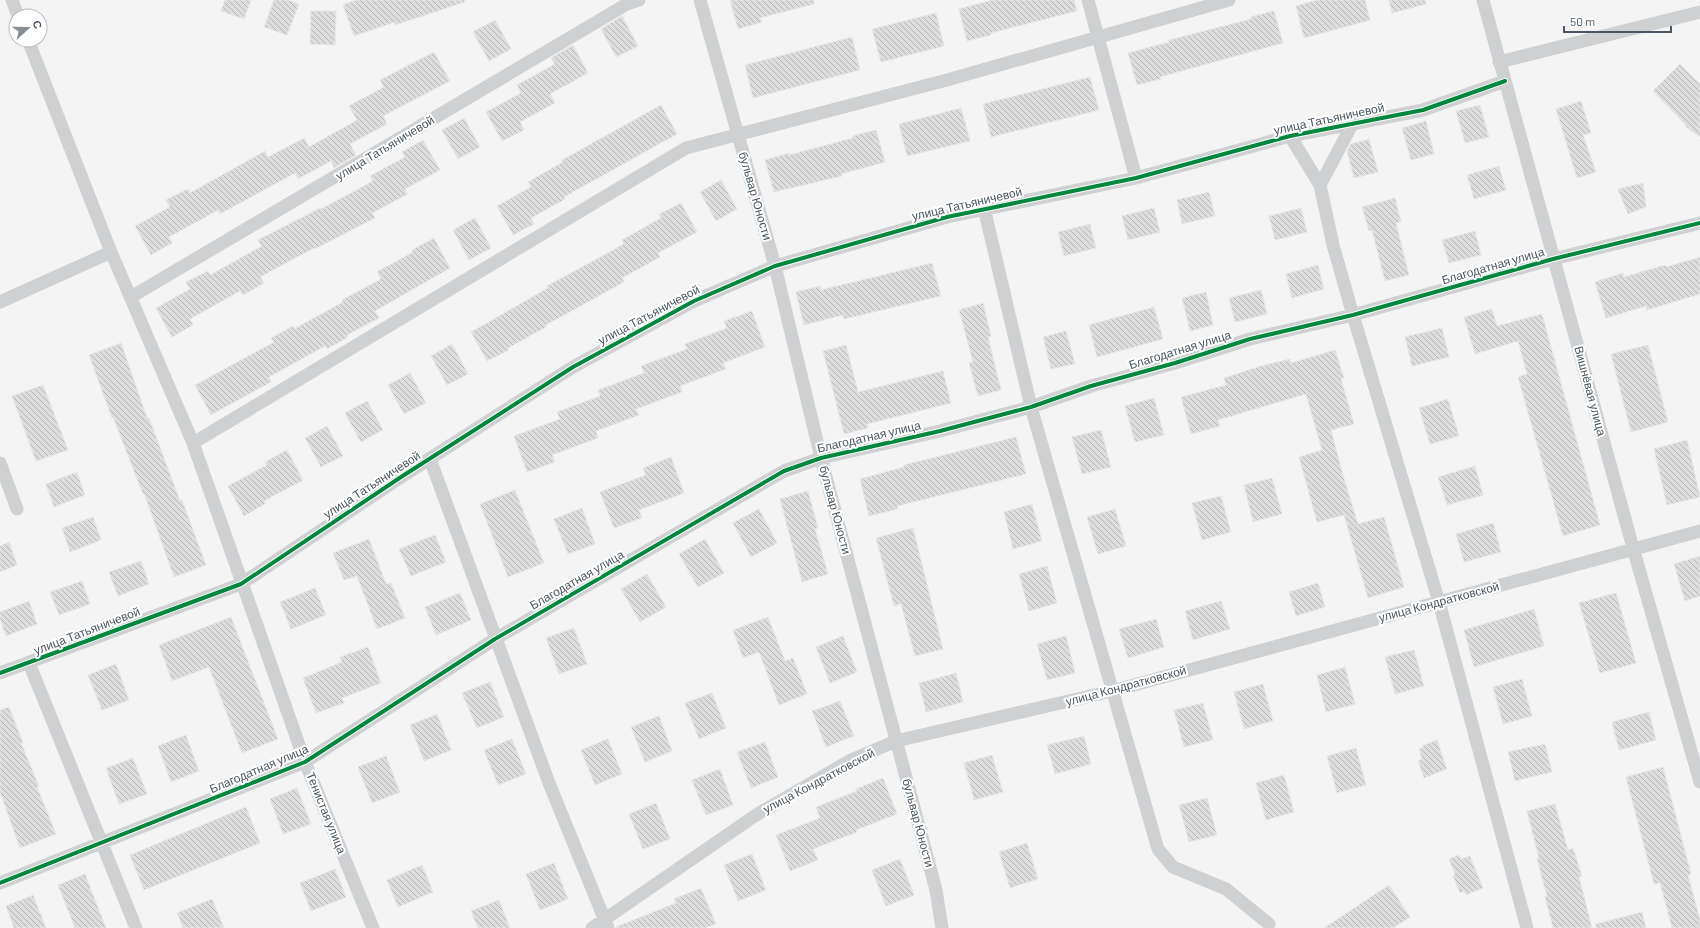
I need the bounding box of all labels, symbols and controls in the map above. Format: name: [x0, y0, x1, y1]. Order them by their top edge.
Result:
north arrow: [8, 8, 48, 48]
scale bar: [1564, 8, 1671, 34]
text: 50 m: [1570, 14, 1595, 28]
text: С: [30, 18, 45, 30]
street label: улица Татьяничевой: [1272, 99, 1386, 138]
street label: улица Татьяничевой: [333, 112, 437, 183]
street label: бульвар Юности: [736, 150, 775, 242]
street label: улица Татьяничевой: [910, 184, 1023, 223]
street label: Благодатная улица: [1440, 244, 1546, 287]
street label: улица Татьяничевой: [595, 281, 702, 348]
street label: Благодатная улица: [1127, 327, 1233, 372]
street label: Вишнёвая улица: [1571, 344, 1610, 438]
street label: Благодатная улица: [816, 417, 923, 456]
street label: улица Татьяничевой: [320, 448, 423, 522]
street label: бульвар Юности: [816, 464, 855, 556]
street label: Благодатная улица: [527, 546, 627, 613]
street label: улица Кондратковской: [1377, 578, 1501, 625]
street label: улица Татьяничевой: [32, 603, 142, 658]
street label: улица Кондратковской: [1064, 662, 1188, 709]
street label: Благодатная улица: [207, 741, 311, 796]
street label: улица Кондратковской: [760, 745, 877, 816]
street label: Тенистая улица: [303, 770, 350, 856]
street label: бульвар Юности: [899, 777, 938, 869]

